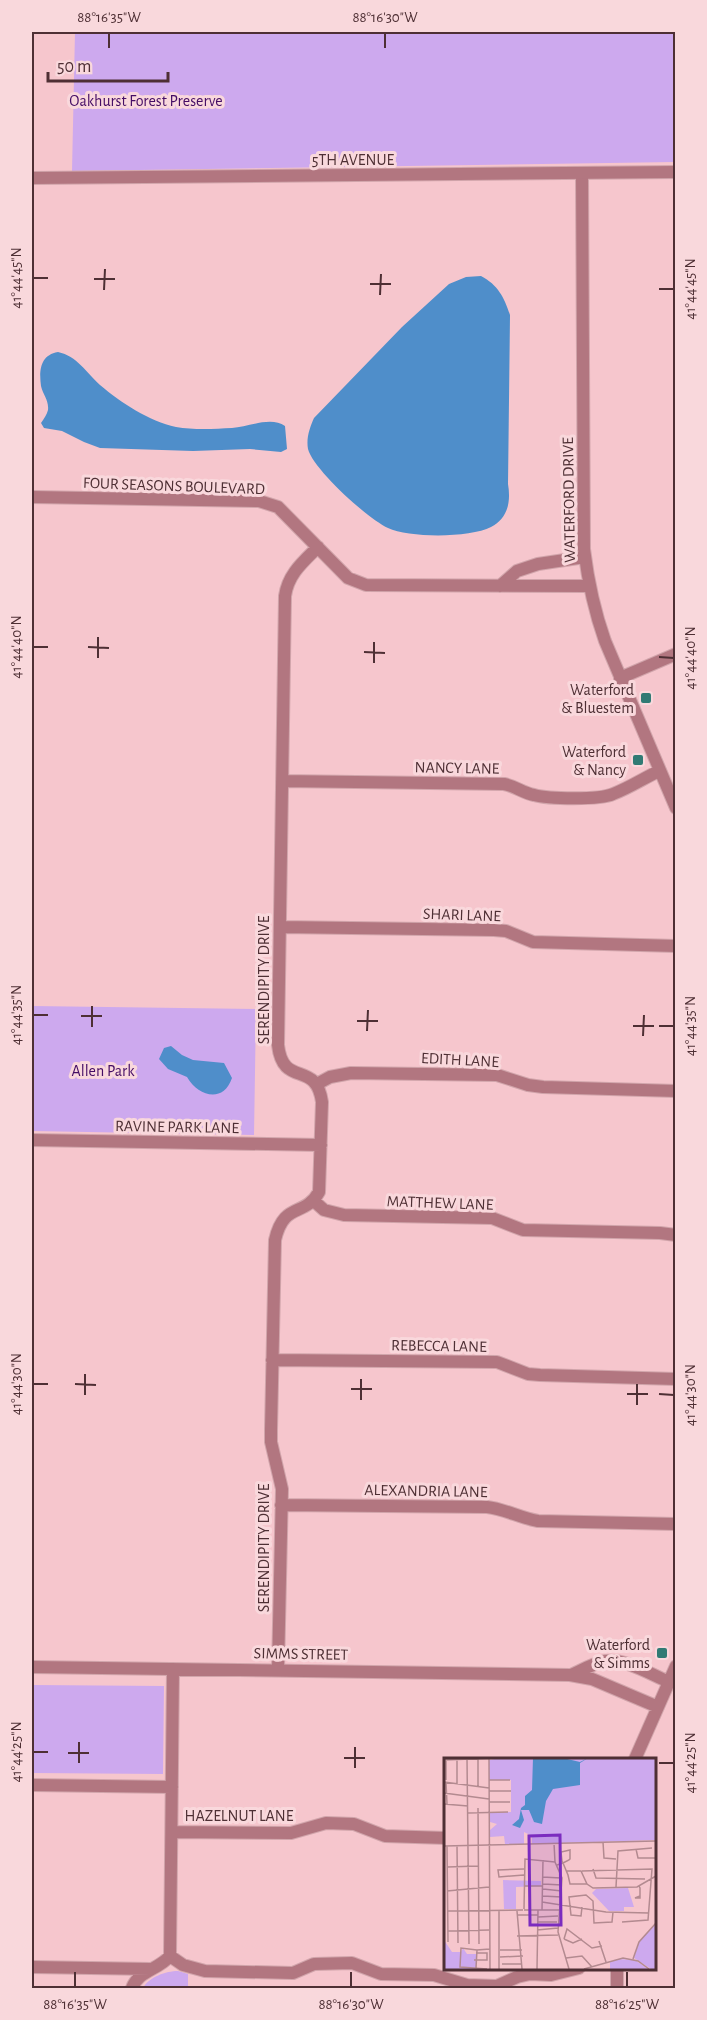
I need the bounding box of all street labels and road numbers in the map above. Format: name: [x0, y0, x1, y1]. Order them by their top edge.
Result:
street label: 5TH AVENUE: [312, 152, 394, 168]
street label: WATERFORD DRIVE: [560, 437, 578, 563]
street label: FOUR SEASONS BOULEVARD: [83, 475, 265, 497]
street label: NANCY LANE: [414, 759, 500, 777]
street label: SHARI LANE: [423, 906, 502, 924]
street label: SERENDIPITY DRIVE: [256, 915, 272, 1044]
street label: EDITH LANE: [421, 1050, 500, 1070]
street label: RAVINE PARK LANE: [115, 1118, 239, 1136]
street label: MATTHEW LANE: [386, 1193, 494, 1213]
street label: REBECCA LANE: [391, 1337, 487, 1355]
street label: ALEXANDRIA LANE: [364, 1482, 488, 1500]
street label: SERENDIPITY DRIVE: [256, 1483, 272, 1612]
street label: SIMMS STREET: [254, 1645, 349, 1663]
street label: HAZELNUT LANE: [185, 1808, 294, 1824]

